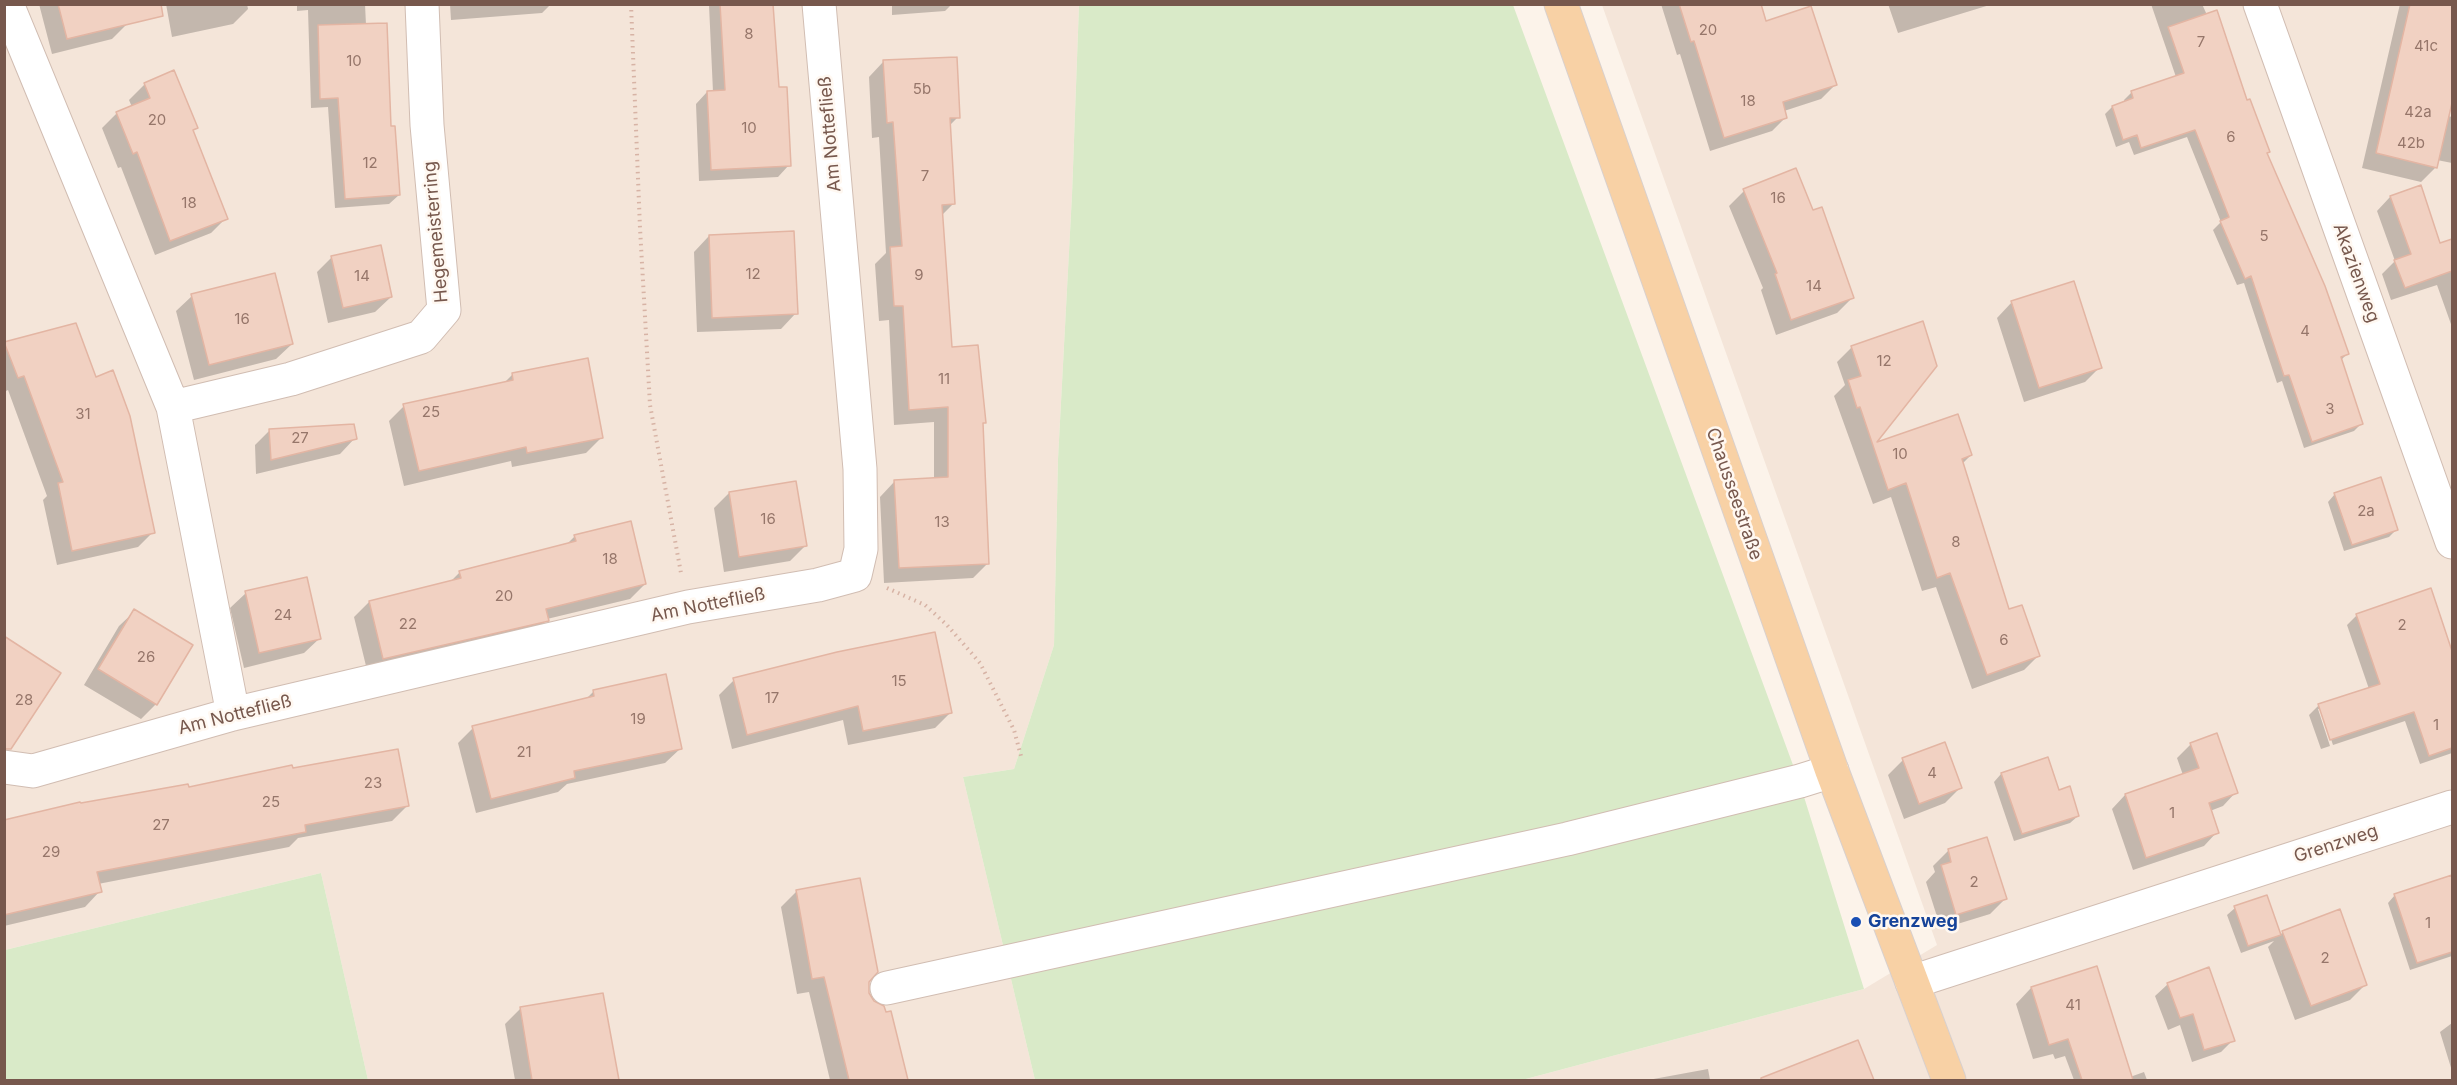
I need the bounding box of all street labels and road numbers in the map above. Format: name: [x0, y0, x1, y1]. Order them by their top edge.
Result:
street label: Am Nottefließ: [814, 75, 846, 193]
street label: Hegemeisterring: [419, 160, 453, 304]
street label: Akazienweg: [2328, 221, 2384, 325]
street label: Chausseestraße: [1701, 425, 1767, 563]
street label: Am Nottefließ: [649, 583, 767, 627]
street label: Am Nottefließ: [176, 690, 294, 740]
street label: Grenzweg: [2291, 820, 2381, 868]

